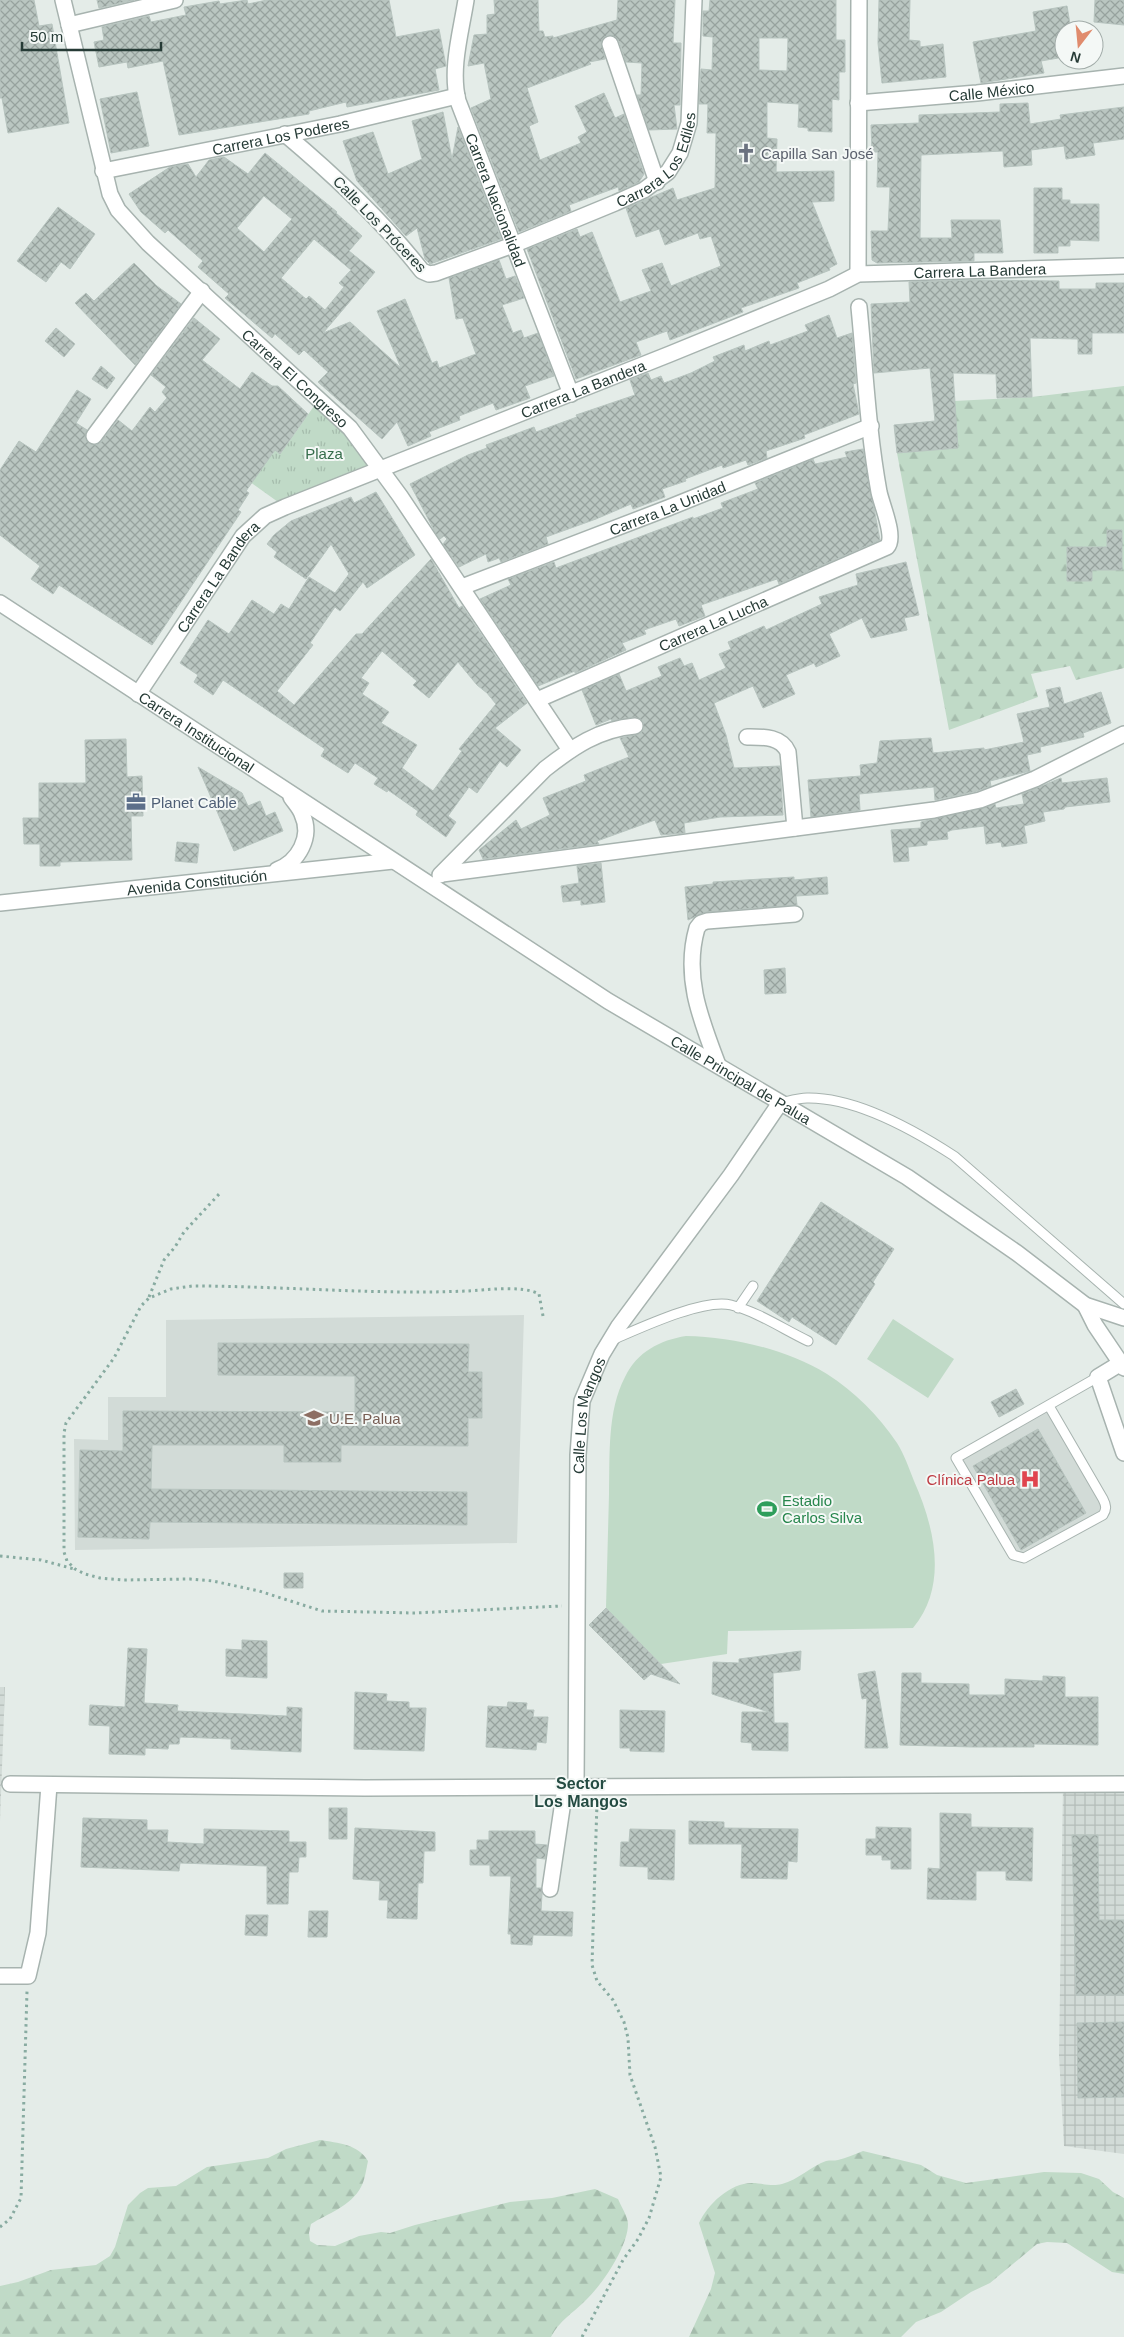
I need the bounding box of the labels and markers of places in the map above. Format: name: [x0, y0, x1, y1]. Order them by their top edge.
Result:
church icon: Capilla San José: [735, 142, 757, 164]
place label: Capilla San José: [761, 145, 874, 162]
office icon: Planet Cable: [125, 791, 147, 813]
place label: Planet Cable: [151, 794, 237, 811]
school or university icon: U.E. Palua: [303, 1407, 325, 1429]
place label: U.E. Palua: [329, 1410, 401, 1427]
hospital icon: Clínica Palua: [1019, 1468, 1041, 1490]
place label: Clínica Palua: [927, 1471, 1016, 1488]
place label: Estadio Carlos Silva: [782, 1492, 863, 1526]
sports icon: Estadio Carlos Silva: [756, 1498, 778, 1520]

